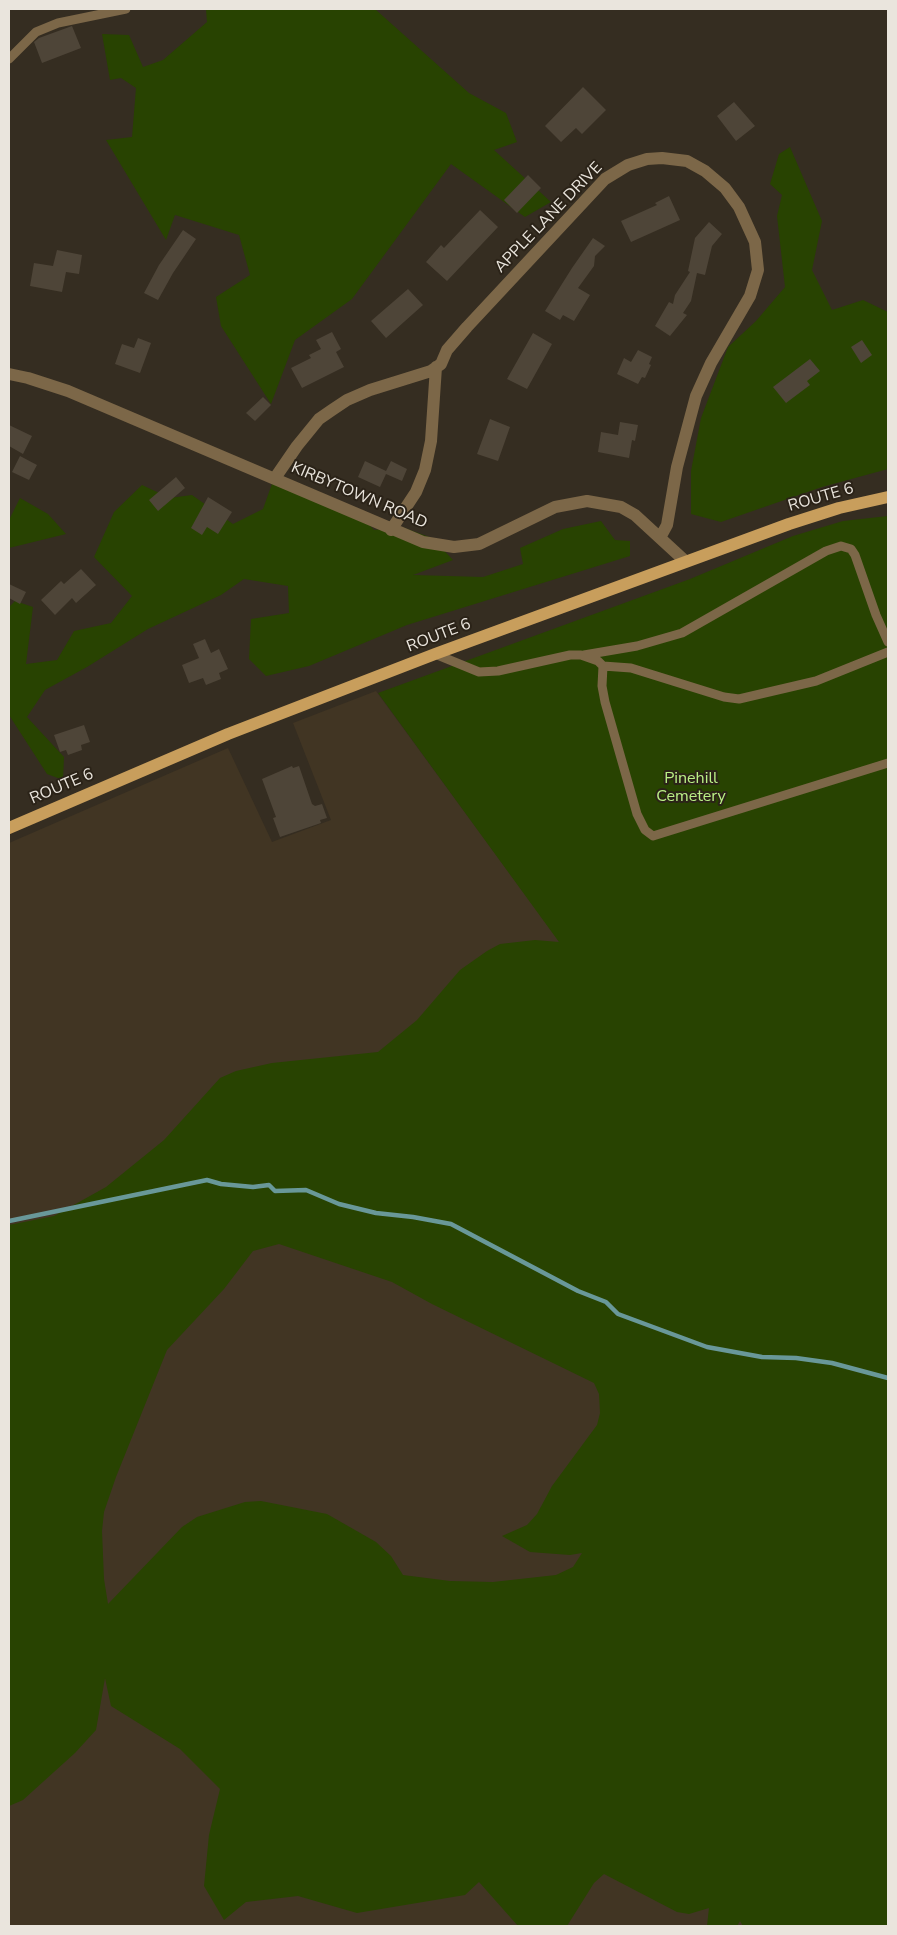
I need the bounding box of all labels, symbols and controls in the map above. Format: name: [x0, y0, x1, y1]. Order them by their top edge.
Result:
street label: APPLE LANE DRIVE: [491, 159, 607, 277]
street label: KIRBYTOWN ROAD: [288, 459, 430, 533]
street label: ROUTE 6: [786, 480, 856, 516]
street label: ROUTE 6: [404, 615, 474, 657]
street label: ROUTE 6: [27, 765, 97, 809]
park label: Pinehill Cemetery: [656, 769, 726, 807]

